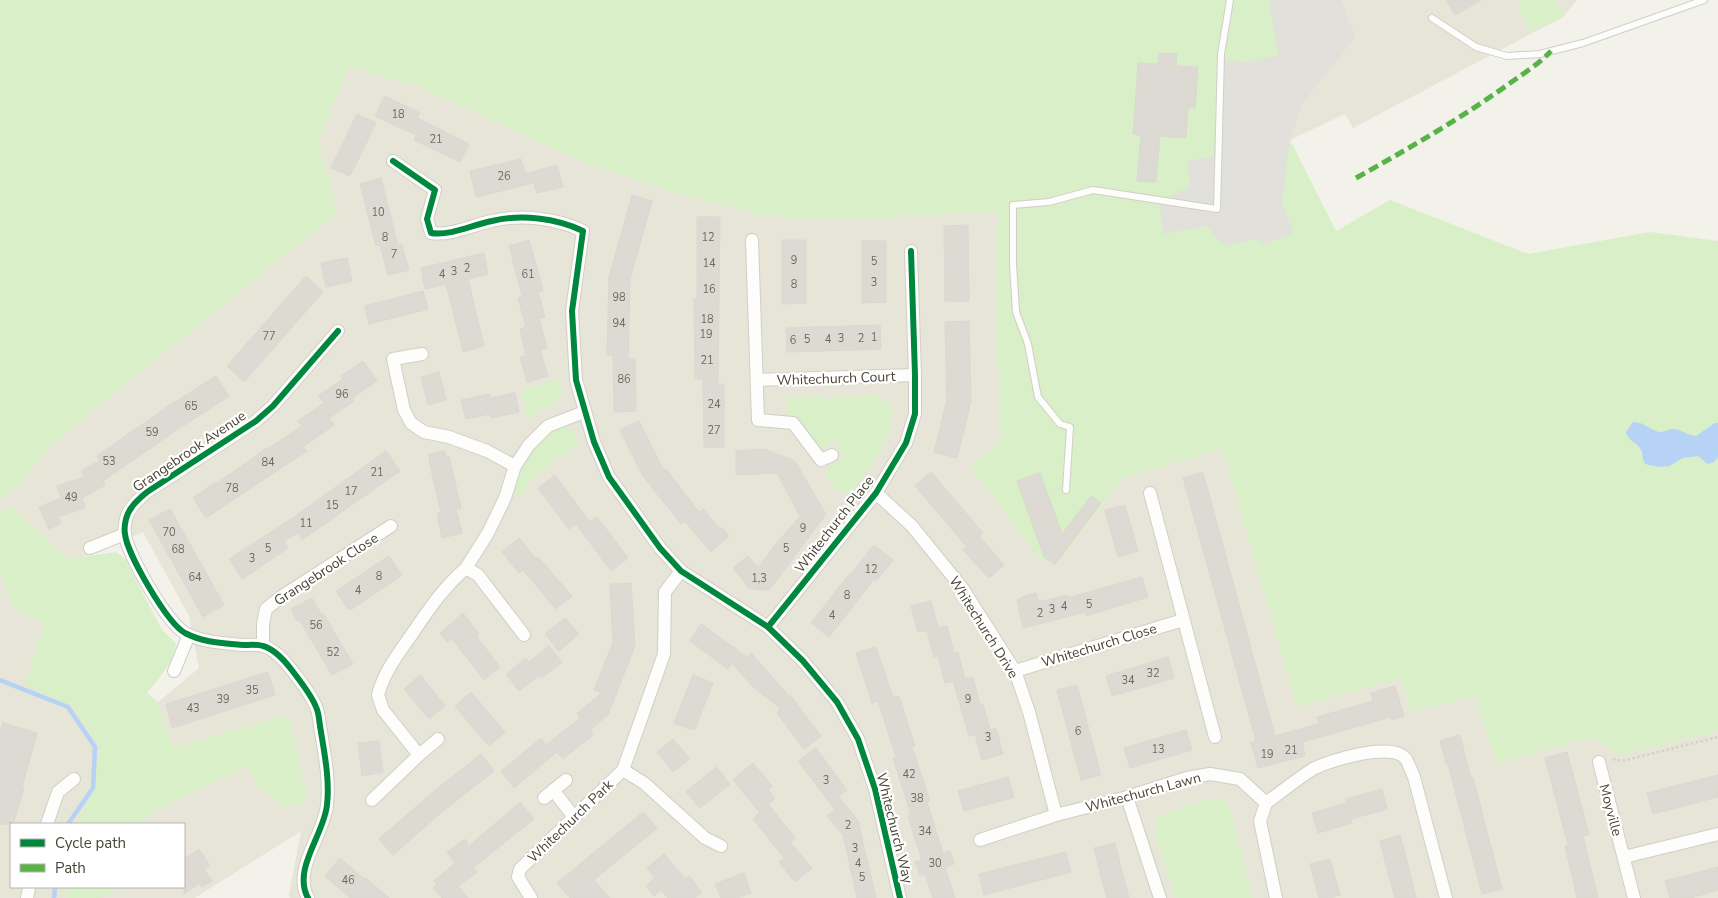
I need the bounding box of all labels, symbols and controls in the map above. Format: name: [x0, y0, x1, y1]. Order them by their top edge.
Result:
house number: 18: [391, 107, 405, 122]
house number: 21: [429, 132, 443, 147]
house number: 26: [497, 169, 511, 184]
house number: 10: [371, 205, 385, 220]
house number: 8: [382, 230, 389, 245]
house number: 12: [701, 230, 715, 245]
house number: 7: [391, 247, 397, 262]
house number: 9: [791, 253, 797, 268]
house number: 5: [871, 254, 878, 269]
house number: 14: [702, 256, 716, 271]
house number: 2: [464, 261, 470, 276]
house number: 3: [451, 264, 457, 279]
house number: 4: [439, 267, 446, 282]
house number: 61: [521, 267, 535, 282]
house number: 3: [871, 275, 877, 290]
house number: 8: [791, 277, 798, 292]
house number: 16: [702, 282, 716, 297]
house number: 98: [612, 290, 626, 305]
house number: 18: [700, 312, 714, 327]
house number: 94: [612, 316, 626, 331]
house number: 19: [699, 327, 713, 342]
house number: 77: [262, 329, 276, 344]
house number: 1: [871, 330, 877, 345]
house number: 3: [838, 331, 844, 346]
house number: 2: [858, 331, 864, 346]
house number: 5: [804, 332, 811, 347]
house number: 4: [825, 332, 832, 347]
house number: 6: [790, 333, 797, 348]
house number: 21: [700, 353, 714, 368]
street label: Whitechurch Court: [776, 367, 896, 390]
house number: 86: [617, 372, 631, 387]
house number: 96: [335, 387, 349, 402]
house number: 24: [707, 397, 721, 412]
house number: 65: [184, 399, 198, 414]
street label: Grangebrook Avenue: [129, 406, 250, 496]
house number: 27: [707, 423, 721, 438]
house number: 59: [145, 425, 159, 440]
house number: 53: [102, 454, 116, 469]
house number: 84: [261, 455, 275, 470]
house number: 21: [370, 465, 384, 480]
street label: Whitechurch Place: [790, 472, 878, 577]
house number: 78: [225, 481, 239, 496]
house number: 17: [344, 484, 358, 499]
house number: 49: [64, 490, 78, 505]
house number: 15: [325, 498, 339, 513]
house number: 11: [299, 516, 313, 531]
house number: 9: [800, 521, 806, 536]
house number: 70: [162, 525, 176, 540]
street label: Grangebrook Close: [270, 529, 382, 610]
house number: 5: [265, 541, 272, 556]
house number: 5: [783, 541, 790, 556]
house number: 68: [171, 542, 185, 557]
house number: 3: [249, 551, 255, 566]
house number: 12: [864, 562, 878, 577]
house number: 8: [376, 569, 383, 584]
house number: 64: [188, 570, 202, 585]
house number: 1,3: [751, 571, 767, 586]
street label: Whitechurch Drive: [944, 572, 1023, 682]
house number: 4: [355, 583, 362, 598]
house number: 8: [844, 588, 851, 603]
house number: 5: [1086, 597, 1093, 612]
house number: 4: [1061, 599, 1068, 614]
house number: 3: [1049, 602, 1055, 617]
house number: 2: [1037, 606, 1043, 621]
house number: 4: [829, 608, 836, 623]
house number: 56: [309, 618, 323, 633]
street label: Whitechurch Close: [1039, 619, 1159, 672]
house number: 52: [326, 645, 340, 660]
house number: 32: [1146, 666, 1160, 681]
house number: 34: [1121, 673, 1135, 688]
house number: 35: [245, 683, 259, 698]
house number: 39: [216, 692, 230, 707]
house number: 9: [965, 692, 971, 707]
house number: 43: [186, 701, 200, 716]
house number: 6: [1075, 724, 1082, 739]
house number: 3: [985, 730, 991, 745]
house number: 13: [1151, 742, 1165, 757]
house number: 21: [1284, 743, 1298, 758]
house number: 19: [1260, 747, 1274, 762]
house number: 42: [902, 767, 916, 782]
street label: Whitechurch Lawn: [1083, 768, 1203, 817]
street label: Whitechurch Way: [872, 771, 918, 886]
house number: 3: [823, 773, 829, 788]
street label: Whitechurch Park: [523, 775, 618, 867]
street label: Moyville: [1594, 782, 1627, 838]
house number: 38: [910, 791, 924, 806]
house number: 2: [845, 818, 851, 833]
legend: [10, 823, 185, 888]
house number: 34: [918, 824, 932, 839]
text: Cycle path: [55, 833, 126, 853]
house number: 3: [852, 841, 858, 856]
house number: 4: [855, 856, 862, 871]
house number: 30: [928, 856, 942, 871]
text: Path: [55, 858, 86, 878]
house number: 5: [859, 870, 866, 885]
house number: 46: [341, 873, 355, 888]

